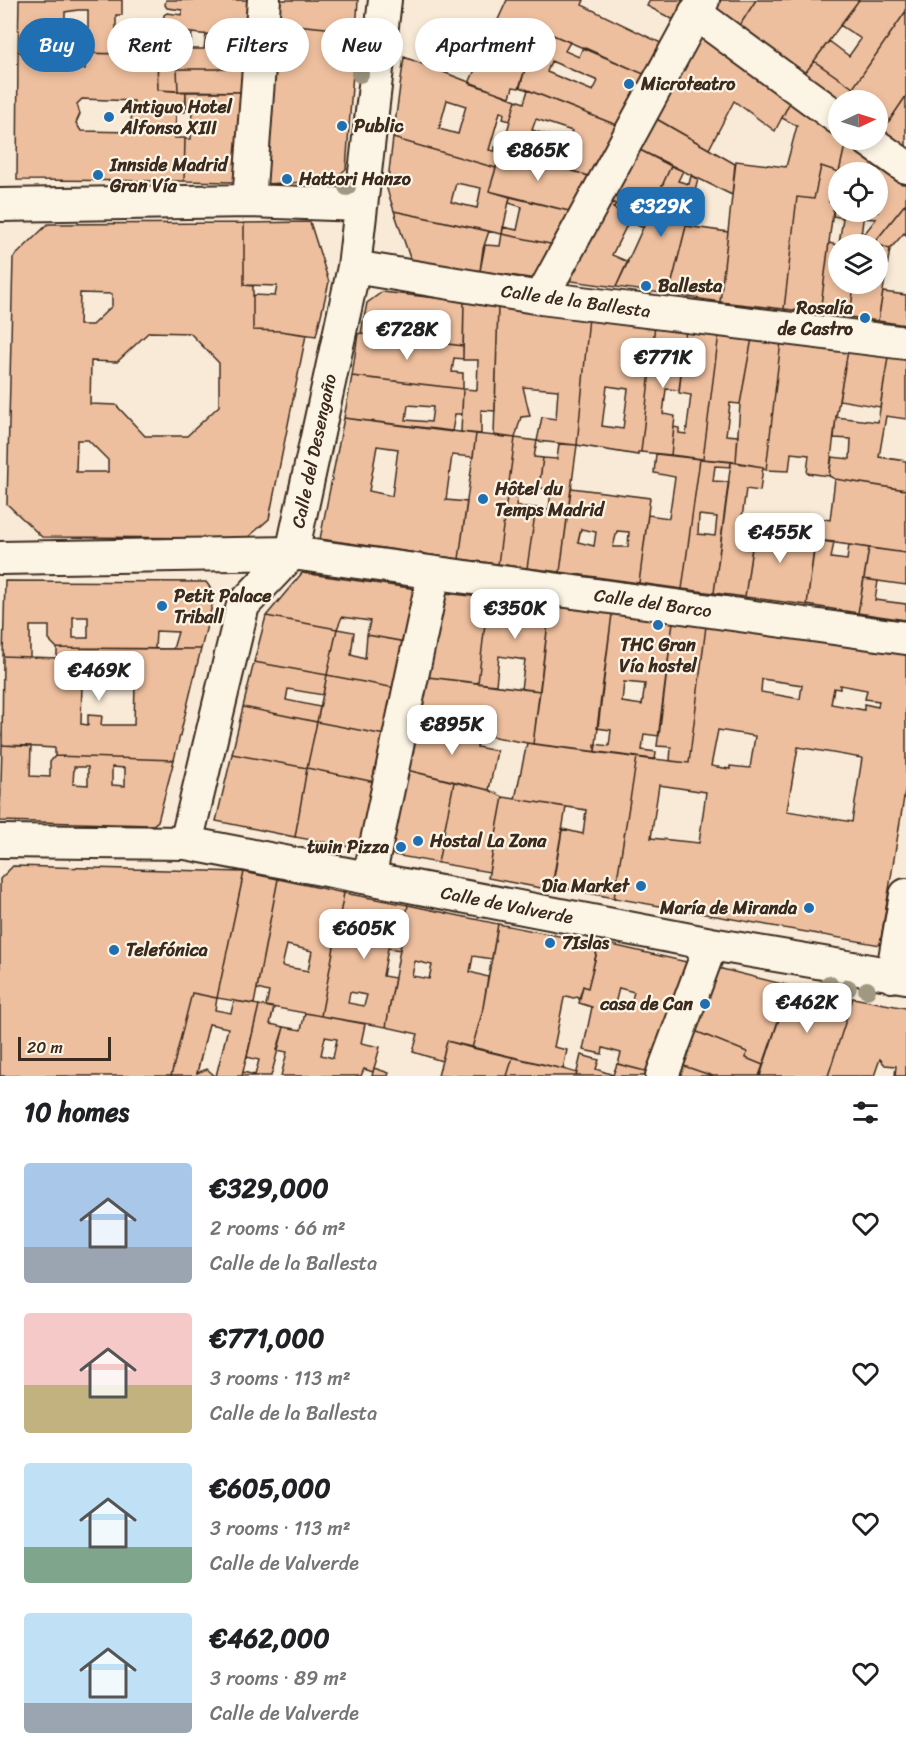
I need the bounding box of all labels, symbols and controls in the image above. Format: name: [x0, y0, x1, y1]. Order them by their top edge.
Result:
chip: Buy: [18, 18, 95, 72]
chip: Rent: [107, 18, 193, 72]
chip: Filters: [205, 18, 309, 72]
chip: New: [321, 18, 403, 72]
chip: Apartment: [415, 18, 556, 72]
place label: Microteatro: [640, 68, 736, 100]
marker: Microteatro: [622, 77, 636, 91]
north arrow: [828, 90, 888, 150]
map controls: [828, 90, 888, 294]
place label: Antiguo Hotel Alfonso XIII: [120, 91, 233, 144]
marker: Antiguo Hotel Alfonso XIII: [102, 110, 116, 124]
place label: Public: [354, 110, 405, 142]
marker: Public: [335, 119, 349, 133]
pin: €865K: [496, 131, 580, 182]
text: €865K: [507, 133, 569, 168]
place label: Innside Madrid Gran Vía: [109, 149, 229, 202]
button: locate: [828, 162, 888, 222]
place label: Hattori Hanzo: [298, 163, 412, 195]
marker: Innside Madrid Gran Vía: [91, 168, 105, 182]
marker: Hattori Hanzo: [280, 172, 294, 186]
pin: €329K: [619, 187, 703, 238]
text: €329K: [631, 189, 691, 224]
button: layers: [828, 234, 888, 294]
place label: Ballesta: [658, 270, 723, 302]
street label: Calle de la Ballesta: [499, 275, 653, 327]
marker: Ballesta: [639, 279, 653, 293]
place label: Rosalía de Castro: [777, 292, 854, 345]
pin: €728K: [365, 310, 449, 361]
marker: Rosalía de Castro: [858, 311, 872, 325]
text: €728K: [377, 312, 437, 347]
pin: €771K: [621, 338, 705, 389]
text: €771K: [635, 340, 691, 375]
street label: Calle del Desengaño: [282, 371, 346, 531]
place label: Hôtel du Temps Madrid: [494, 473, 605, 526]
marker: Hôtel du Temps Madrid: [476, 492, 490, 506]
pin: €455K: [738, 513, 822, 564]
text: €455K: [749, 515, 811, 550]
street label: Calle del Barco: [592, 579, 714, 627]
place label: Petit Palace Triball: [174, 580, 272, 633]
pin: €350K: [473, 589, 557, 640]
text: €350K: [484, 591, 546, 626]
marker: Petit Palace Triball: [155, 599, 169, 613]
marker: THC Gran Vía hostel: [651, 618, 665, 632]
place label: THC Gran Vía hostel: [619, 629, 698, 682]
pin: €469K: [57, 651, 141, 702]
text: €469K: [68, 653, 130, 688]
pin: €895K: [410, 705, 494, 756]
text: €895K: [421, 707, 483, 742]
place label: Hostal La Zona: [429, 825, 547, 857]
place label: twin Pizza: [307, 831, 390, 863]
marker: Hostal La Zona: [411, 834, 425, 848]
marker: twin Pizza: [394, 840, 408, 854]
place label: Dia Market: [542, 870, 631, 902]
street label: Calle de Valverde: [438, 877, 576, 934]
marker: Dia Market: [634, 879, 648, 893]
place label: María de Miranda: [659, 892, 798, 924]
marker: María de Miranda: [802, 901, 816, 915]
pin: €605K: [322, 909, 406, 960]
text: €605K: [333, 911, 395, 946]
place label: 7Islas: [562, 927, 610, 959]
place label: Telefónica: [126, 934, 208, 966]
marker: 7Islas: [543, 936, 557, 950]
marker: Telefónica: [107, 943, 121, 957]
pin: €462K: [765, 983, 849, 1034]
text: €462K: [777, 985, 837, 1020]
place label: casa de Can: [599, 988, 693, 1020]
marker: casa de Can: [698, 997, 712, 1011]
text: 20 m: [27, 1033, 63, 1062]
scale bar: [18, 1034, 111, 1062]
text: 10 homes: [24, 1089, 129, 1135]
icon: filters: [849, 1096, 882, 1129]
text: €329,000: [210, 1165, 329, 1211]
icon: home: [72, 1187, 144, 1259]
icon: heart: [849, 1207, 882, 1240]
text: 2 rooms · 66 m²: [210, 1211, 346, 1246]
text: Calle de la Ballesta: [210, 1246, 377, 1281]
text: €771,000: [210, 1315, 324, 1361]
icon: home: [72, 1337, 144, 1409]
icon: heart: [849, 1357, 882, 1390]
text: 3 rooms · 113 m²: [210, 1361, 351, 1396]
text: Calle de la Ballesta: [210, 1396, 377, 1431]
text: €605,000: [210, 1465, 331, 1511]
icon: home: [72, 1487, 144, 1559]
icon: heart: [849, 1507, 882, 1540]
text: 3 rooms · 113 m²: [210, 1511, 351, 1546]
text: Calle de Valverde: [210, 1546, 359, 1581]
text: €462,000: [210, 1615, 330, 1661]
icon: home: [72, 1637, 144, 1709]
icon: heart: [849, 1657, 882, 1690]
text: 3 rooms · 89 m²: [210, 1661, 347, 1696]
text: Calle de Valverde: [210, 1696, 359, 1731]

